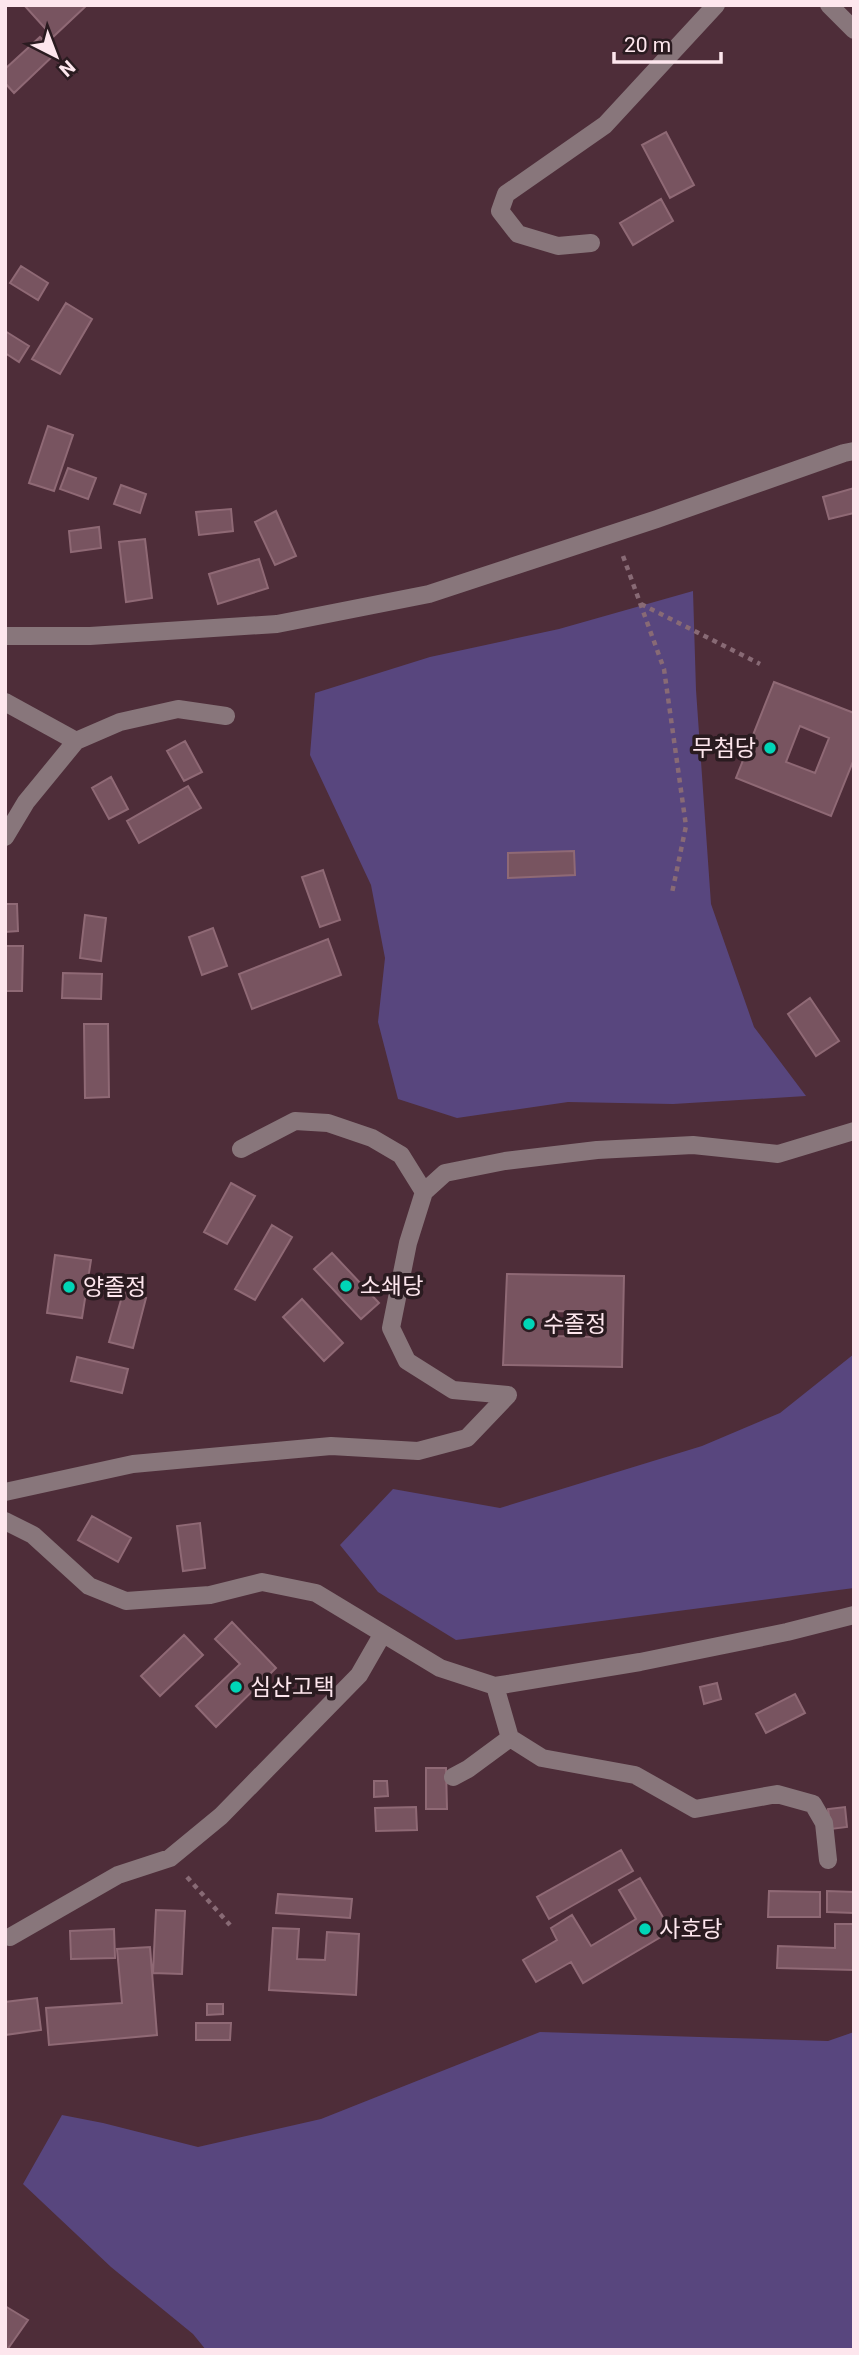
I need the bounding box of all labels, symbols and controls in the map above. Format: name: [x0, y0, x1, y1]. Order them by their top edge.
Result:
north arrow: [21, 21, 91, 91]
scale bar: [614, 21, 721, 65]
text: 20 m: [624, 33, 671, 57]
text: N: [54, 55, 80, 81]
place label: 무첨당: [693, 735, 756, 762]
marker: 무첨당: [762, 740, 778, 756]
place label: 소쇄당: [360, 1273, 423, 1300]
place label: 양졸정: [83, 1274, 146, 1301]
marker: 소쇄당: [338, 1278, 354, 1294]
marker: 양졸정: [61, 1279, 77, 1295]
place label: 수졸정: [543, 1311, 606, 1338]
marker: 수졸정: [521, 1316, 537, 1332]
place label: 심산고택: [250, 1674, 335, 1701]
marker: 심산고택: [228, 1679, 244, 1695]
place label: 사호당: [659, 1916, 722, 1943]
marker: 사호당: [637, 1921, 653, 1937]

